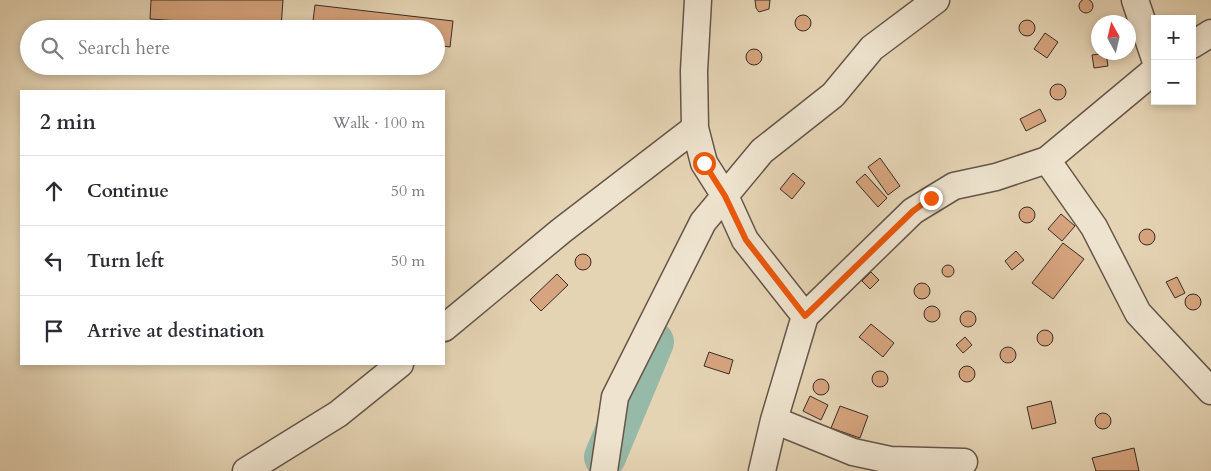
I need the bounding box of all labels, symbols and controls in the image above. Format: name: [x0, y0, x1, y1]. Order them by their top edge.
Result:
north arrow: [1091, 15, 1136, 60]
map controls: [1151, 15, 1196, 105]
button: +: [1151, 15, 1196, 60]
search box: [20, 20, 445, 75]
icon: search: [38, 34, 66, 62]
text: Search here: [78, 35, 170, 61]
button: −: [1151, 60, 1196, 105]
text: 2 min: [40, 108, 96, 137]
text: Walk · 100 m: [333, 112, 425, 134]
route start: [693, 152, 716, 175]
icon: ahead: [40, 177, 68, 205]
text: Continue: [87, 178, 169, 204]
text: 50 m: [391, 180, 425, 202]
route end: [920, 187, 943, 210]
icon: left: [40, 247, 68, 275]
text: Turn left: [87, 248, 164, 274]
text: 50 m: [391, 250, 425, 272]
icon: arrive: [40, 317, 68, 345]
text: Arrive at destination: [87, 318, 264, 344]

